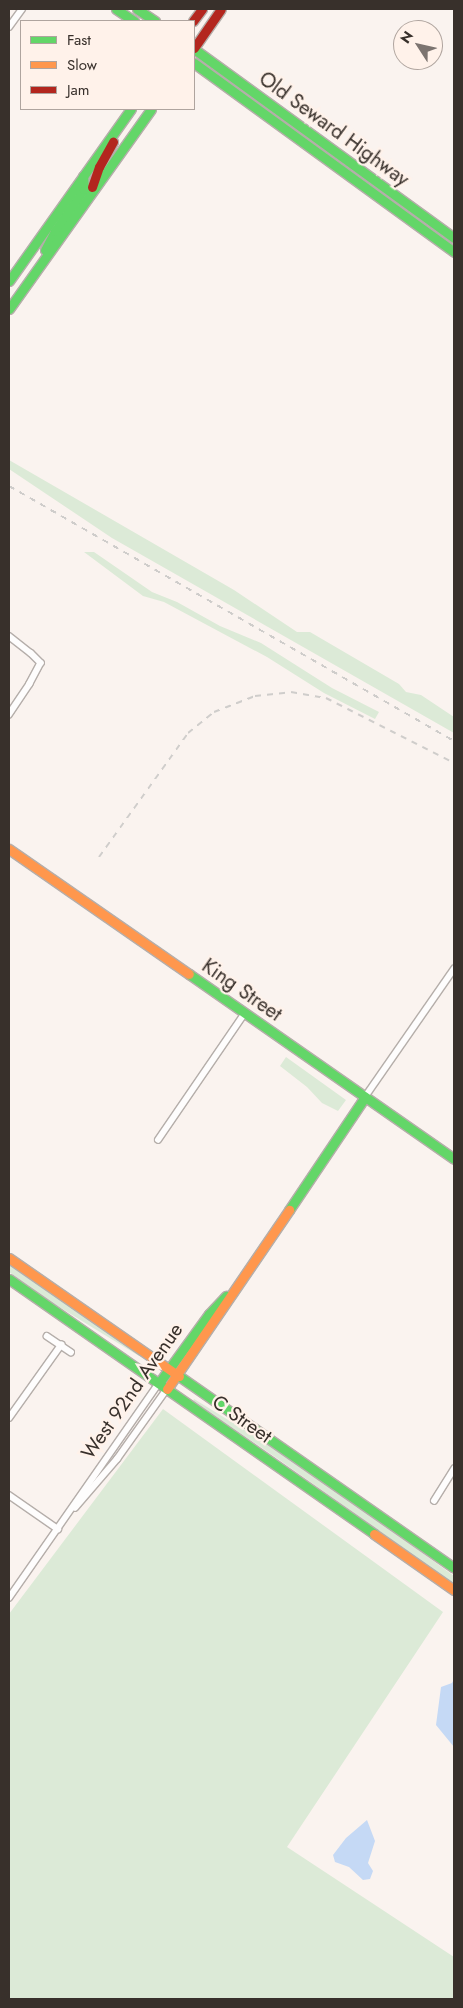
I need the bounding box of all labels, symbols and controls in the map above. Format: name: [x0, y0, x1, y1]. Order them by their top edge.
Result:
legend: [20, 20, 195, 110]
north arrow: [393, 20, 443, 70]
text: N: [395, 27, 418, 47]
text: Fast: [67, 29, 91, 51]
text: Slow: [67, 54, 97, 76]
street label: Old Seward Highway: [254, 67, 414, 191]
text: Jam: [67, 79, 90, 101]
street label: King Street: [197, 954, 287, 1026]
street label: West 92nd Avenue: [76, 1318, 188, 1464]
street label: C Street: [208, 1390, 276, 1448]

